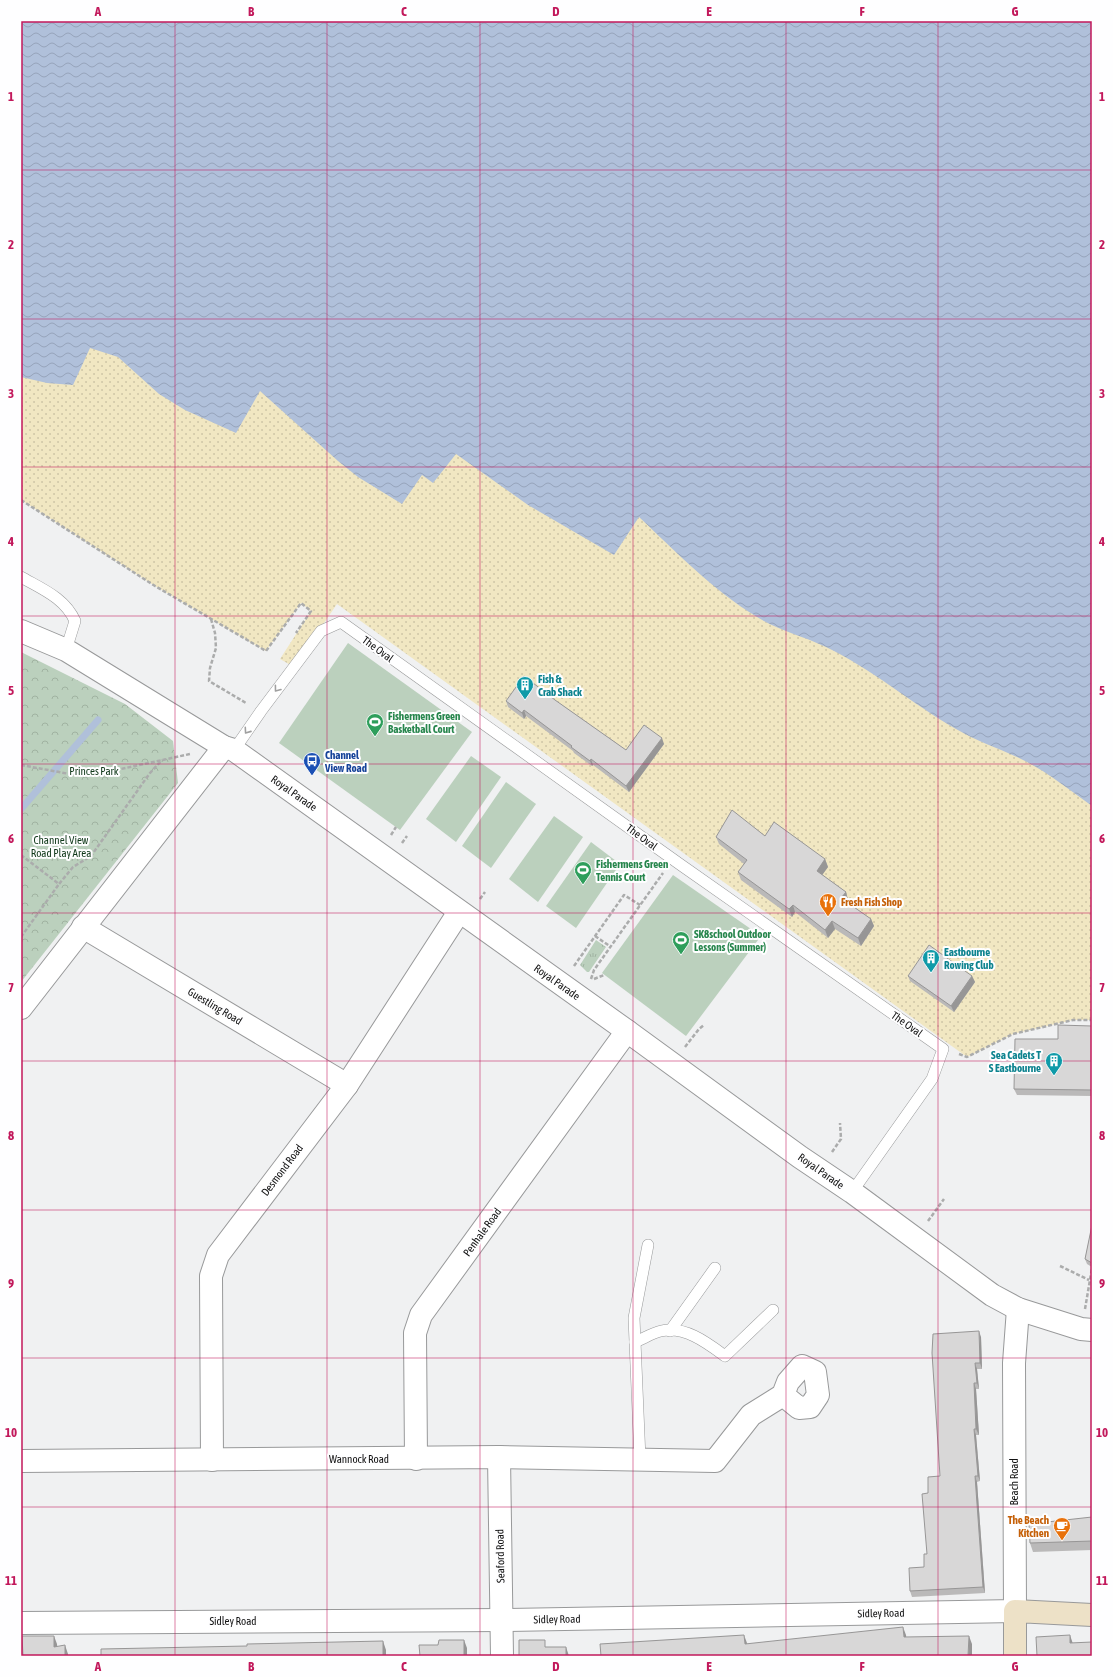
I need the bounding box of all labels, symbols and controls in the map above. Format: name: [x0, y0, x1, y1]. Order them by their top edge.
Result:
text: A: [94, 4, 102, 19]
text: B: [248, 4, 255, 19]
text: C: [401, 4, 407, 19]
text: D: [552, 4, 560, 19]
text: E: [706, 4, 712, 19]
text: F: [859, 4, 865, 19]
text: G: [1012, 4, 1019, 19]
text: 1: [8, 89, 14, 104]
text: 1: [1099, 89, 1105, 104]
text: 2: [8, 237, 14, 252]
text: 2: [1099, 237, 1105, 252]
text: 3: [8, 386, 14, 401]
text: 3: [1099, 386, 1105, 401]
text: 4: [7, 534, 14, 549]
text: 4: [1098, 534, 1105, 549]
street label: The Oval: [360, 634, 396, 664]
place label: Fish & Crab Shack: [538, 673, 582, 698]
building icon: Fish & Crab Shack: [515, 675, 535, 700]
text: 5: [8, 683, 14, 698]
text: 5: [1099, 683, 1105, 698]
one-way arrow: [275, 684, 282, 691]
place label: Fishermens Green Basketball Court: [388, 710, 460, 735]
sports icon: Fishermens Green Basketball Court: [365, 712, 385, 737]
one-way arrow: [245, 726, 252, 733]
place label: Channel View Road: [324, 749, 367, 774]
bus stop icon: Channel View Road: [302, 751, 322, 776]
park label: Princes Park: [69, 765, 119, 777]
street label: Royal Parade: [269, 773, 319, 813]
street label: The Oval: [624, 822, 660, 852]
text: 6: [8, 831, 14, 846]
text: 6: [1099, 831, 1105, 846]
park label: Channel View Road Play Area: [31, 834, 91, 859]
place label: Fishermens Green Tennis Court: [596, 858, 668, 883]
sports icon: Fishermens Green Tennis Court: [573, 860, 593, 885]
restaurant icon: Fresh Fish Shop: [818, 892, 838, 917]
place label: Fresh Fish Shop: [841, 896, 902, 908]
place label: SK8school Outdoor Lessons (Summer): [694, 928, 772, 953]
sports icon: SK8school Outdoor Lessons (Summer): [671, 930, 691, 955]
place label: Eastbourne Rowing Club: [944, 946, 994, 971]
building icon: Eastbourne Rowing Club: [921, 948, 941, 973]
street label: Royal Parade: [532, 962, 582, 1002]
text: 7: [8, 980, 14, 995]
text: 7: [1099, 980, 1105, 995]
street label: Guestling Road: [186, 985, 244, 1027]
street label: The Oval: [889, 1009, 925, 1039]
place label: Sea Cadets T S Eastbourne: [989, 1049, 1041, 1074]
building icon: Sea Cadets T S Eastbourne: [1044, 1051, 1064, 1076]
text: 8: [8, 1128, 14, 1143]
text: 8: [1099, 1128, 1105, 1143]
street label: Desmond Road: [259, 1142, 305, 1198]
street label: Royal Parade: [796, 1151, 846, 1191]
street label: Penhale Road: [461, 1206, 503, 1258]
text: 9: [8, 1276, 14, 1291]
text: 9: [1099, 1276, 1105, 1291]
text: 10: [5, 1425, 17, 1440]
text: 10: [1096, 1425, 1108, 1440]
street label: Wannock Road: [329, 1453, 389, 1465]
street label: Beach Road: [1008, 1458, 1020, 1506]
place label: The Beach Kitchen: [1008, 1514, 1049, 1539]
cafe icon: The Beach Kitchen: [1052, 1516, 1072, 1541]
street label: Seaford Road: [494, 1529, 506, 1583]
text: 11: [5, 1573, 17, 1588]
text: 11: [1096, 1573, 1108, 1588]
street label: Sidley Road: [857, 1607, 905, 1619]
street label: Sidley Road: [533, 1613, 581, 1625]
street label: Sidley Road: [209, 1615, 257, 1627]
text: A: [94, 1659, 102, 1674]
text: B: [248, 1659, 255, 1674]
text: C: [401, 1659, 407, 1674]
text: D: [552, 1659, 560, 1674]
text: E: [706, 1659, 712, 1674]
text: F: [859, 1659, 865, 1674]
text: G: [1012, 1659, 1019, 1674]

